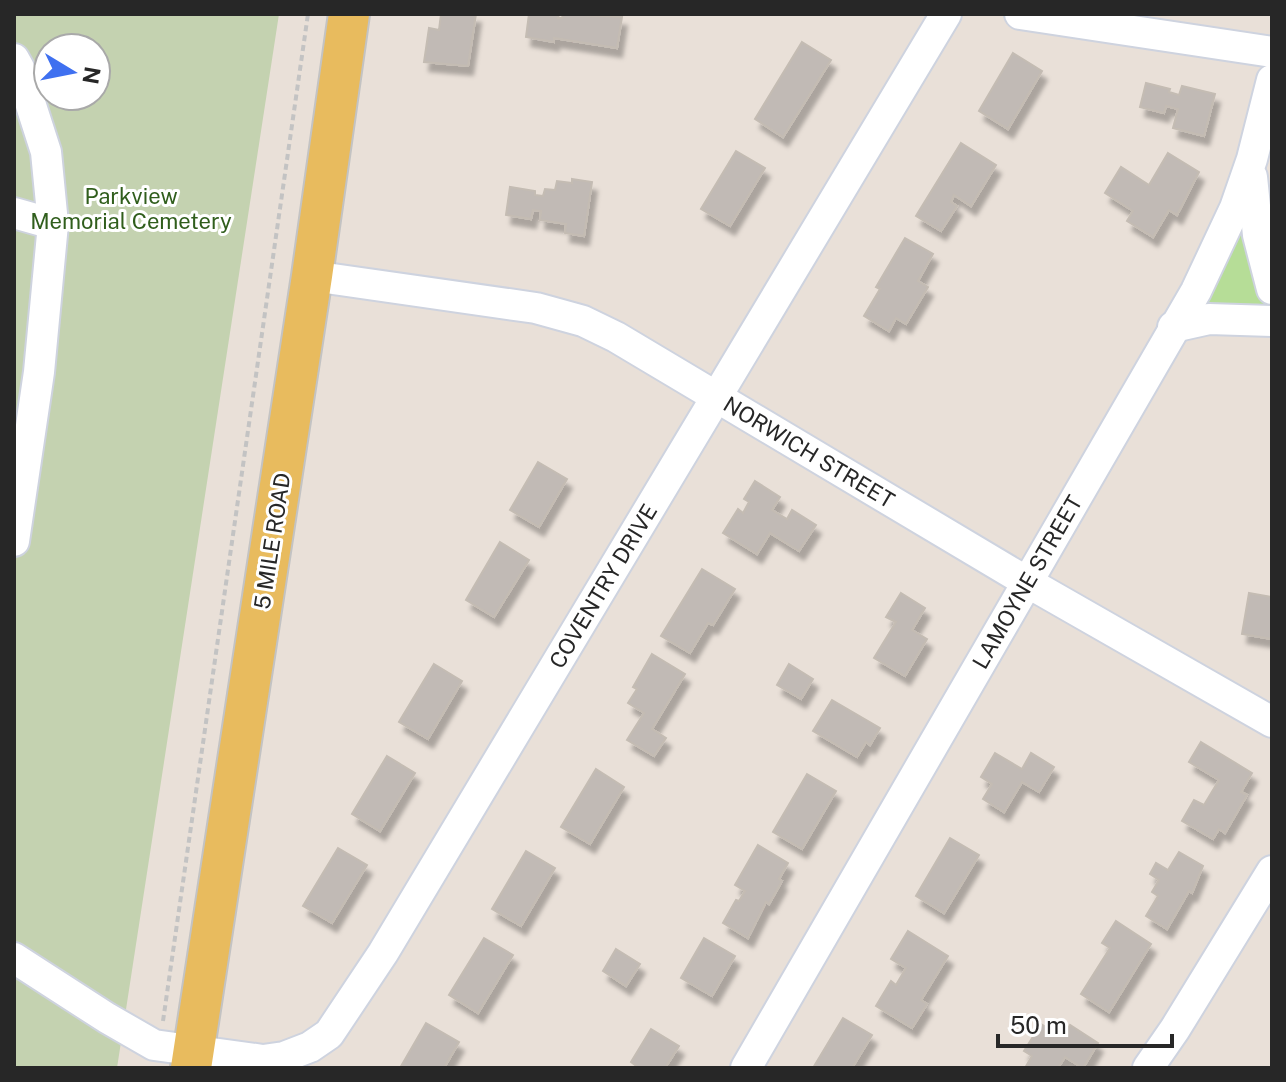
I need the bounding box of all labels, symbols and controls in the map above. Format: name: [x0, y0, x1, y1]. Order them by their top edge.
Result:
north arrow: [32, 32, 112, 112]
text: N: [77, 65, 106, 86]
park label: Parkview Memorial Cemetery: [30, 183, 232, 234]
street label: NORWICH STREET: [719, 391, 899, 513]
street label: 5 MILE ROAD: [248, 471, 296, 611]
street label: LAMOYNE STREET: [967, 491, 1087, 673]
street label: COVENTRY DRIVE: [544, 499, 662, 673]
scale bar: [998, 998, 1172, 1048]
text: 50 m: [1010, 1011, 1067, 1039]

